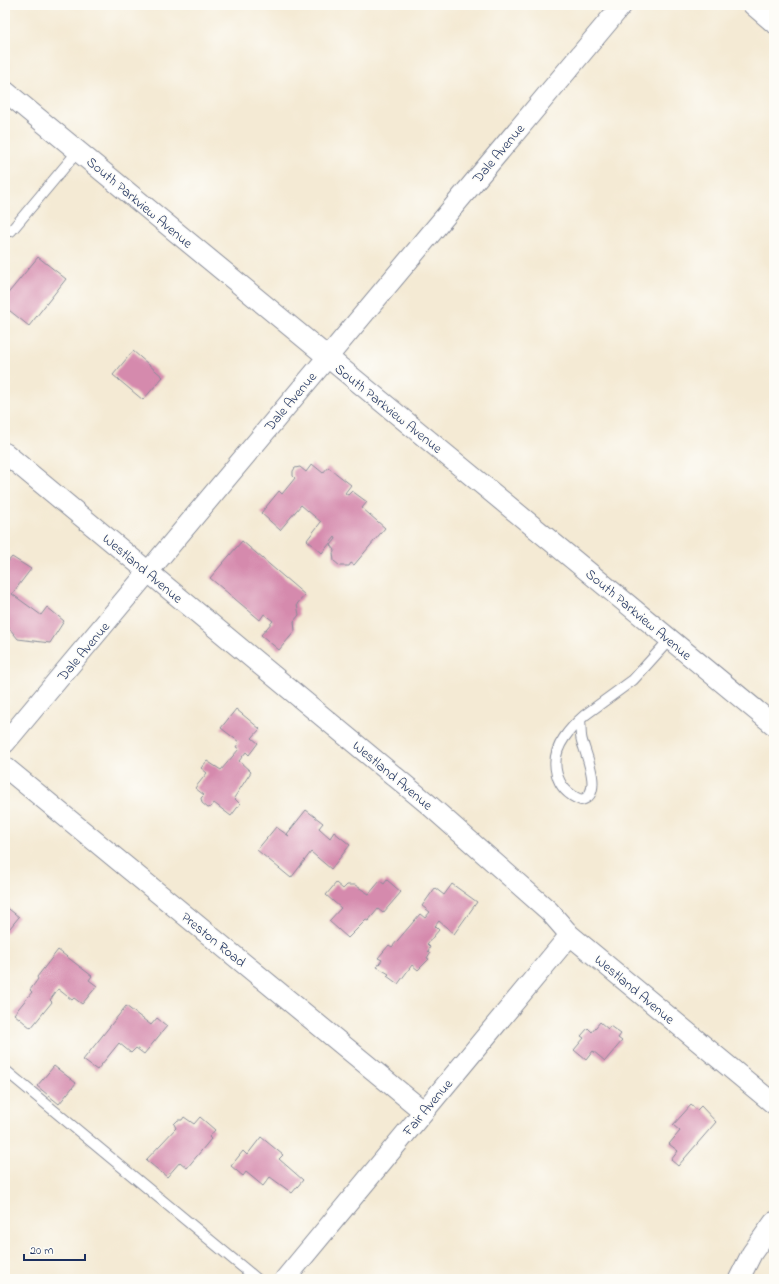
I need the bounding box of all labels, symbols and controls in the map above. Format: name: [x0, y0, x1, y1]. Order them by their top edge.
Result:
street label: Dale Avenue: [467, 119, 531, 189]
street label: South Parkview Avenue: [81, 152, 197, 254]
street label: South Parkview Avenue: [330, 359, 447, 460]
street label: Dale Avenue: [259, 367, 323, 437]
street label: Westland Avenue: [97, 529, 187, 609]
street label: South Parkview Avenue: [580, 564, 696, 666]
street label: Dale Avenue: [52, 617, 116, 687]
street label: Westland Avenue: [347, 736, 437, 816]
street label: Preston Road: [176, 908, 250, 973]
street label: Westland Avenue: [589, 950, 679, 1030]
street label: Fair Avenue: [397, 1074, 459, 1142]
scale bar: [24, 1236, 85, 1262]
text: 20 m: [30, 1242, 53, 1260]

